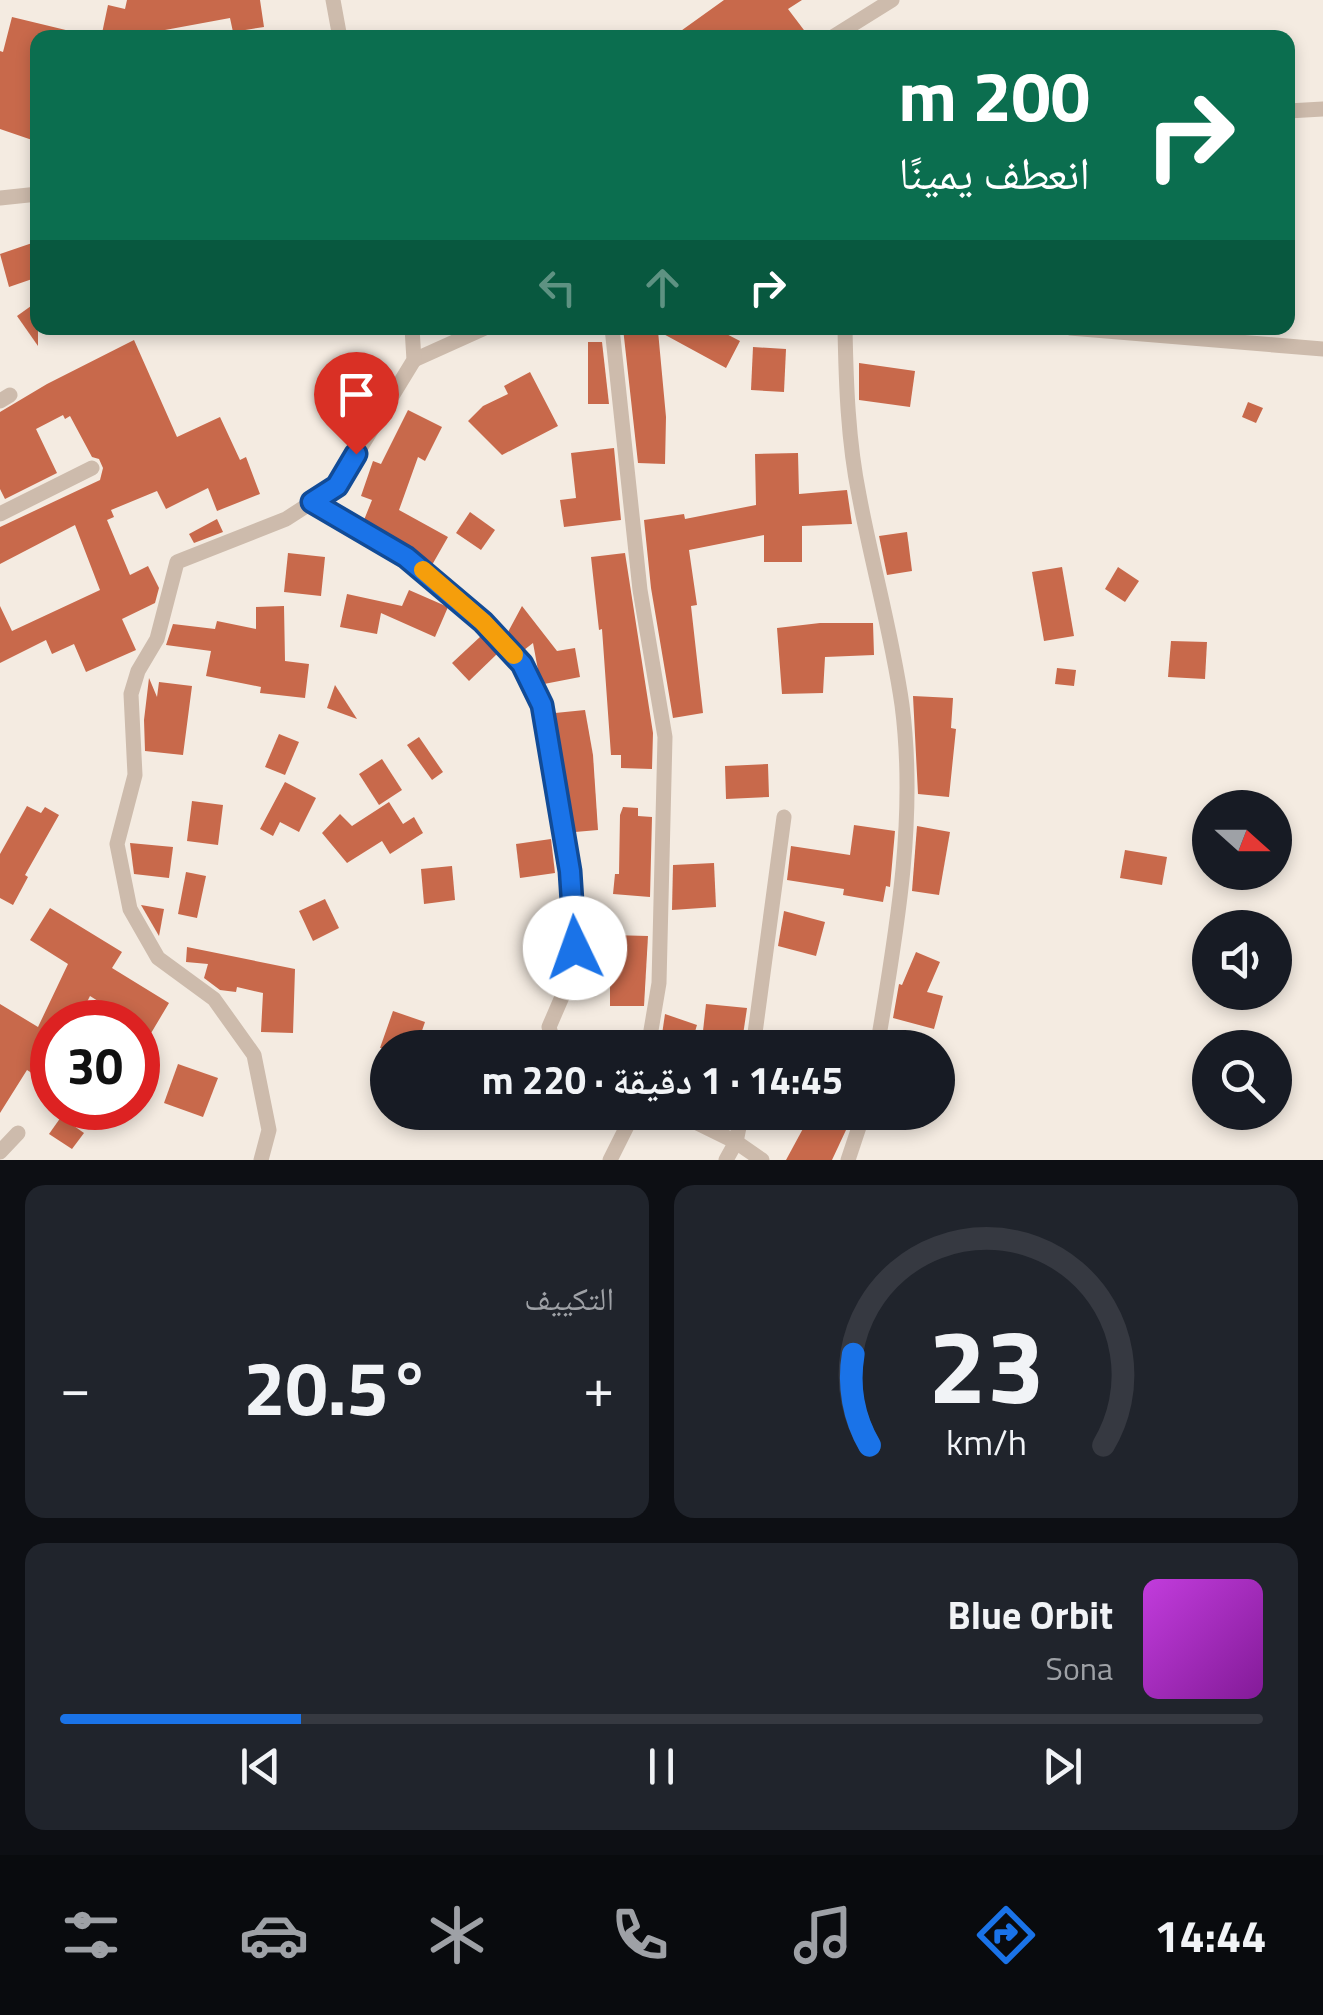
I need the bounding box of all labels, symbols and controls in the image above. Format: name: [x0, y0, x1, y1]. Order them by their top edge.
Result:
text: 200 m: [898, 42, 1090, 148]
icon: right: [1125, 70, 1255, 200]
text: انعطف يمينًا: [899, 138, 1090, 206]
icon: left: [530, 260, 585, 315]
icon: ahead: [635, 260, 690, 315]
icon: right: [740, 260, 795, 315]
pin: [314, 352, 399, 455]
icon: arrive: [329, 367, 384, 422]
north arrow: [1192, 790, 1292, 890]
map controls: [1192, 790, 1292, 1130]
position arrow: [523, 896, 627, 1000]
button: sound: [1192, 910, 1292, 1010]
speed limit sign: 30: [30, 1000, 160, 1130]
button: search: [1192, 1030, 1292, 1130]
text: 14:45 · 1 دقيقة · 220 m: [482, 1051, 843, 1109]
text: التكييف: [524, 1274, 614, 1322]
text: 23: [928, 1285, 1044, 1443]
text: 20.5°: [243, 1330, 431, 1444]
text: −: [60, 1345, 91, 1428]
text: +: [583, 1345, 614, 1428]
text: km/h: [946, 1414, 1026, 1469]
text: Blue Orbit: [948, 1586, 1113, 1644]
text: Sona: [1046, 1644, 1113, 1692]
icon: previous: [233, 1739, 288, 1794]
icon: pause: [634, 1739, 689, 1794]
icon: next: [1035, 1739, 1090, 1794]
icon: filters: [56, 1900, 126, 1970]
icon: car: [239, 1900, 309, 1970]
icon: climate: [422, 1900, 492, 1970]
icon: phone: [605, 1900, 675, 1970]
icon: music: [788, 1900, 858, 1970]
icon: directions: [971, 1900, 1041, 1970]
text: 14:44: [1154, 1901, 1267, 1969]

